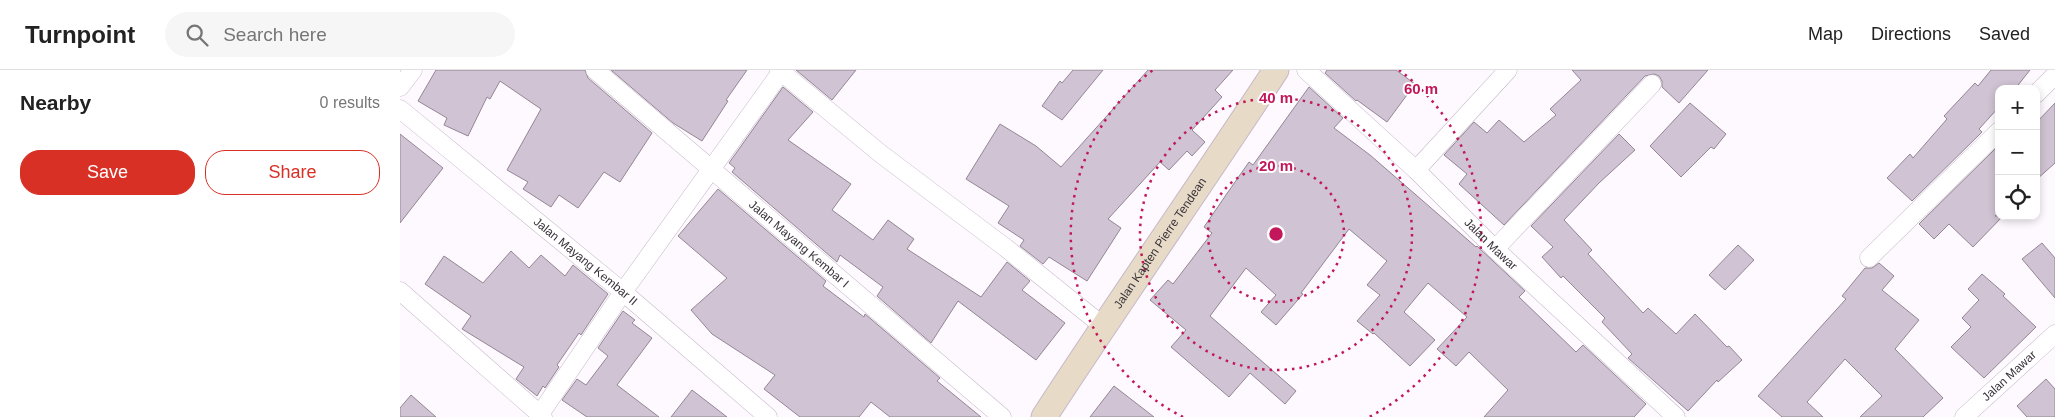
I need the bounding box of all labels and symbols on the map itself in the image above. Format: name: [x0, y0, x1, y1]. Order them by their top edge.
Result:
text: 60 m: [1404, 80, 1438, 97]
text: 40 m: [1259, 89, 1293, 106]
text: 20 m: [1259, 157, 1293, 174]
street label: Jalan Kapten Pierre Tendean: [1111, 175, 1209, 311]
street label: Jalan Mayang Kembar I: [746, 197, 852, 290]
street label: Jalan Mayang Kembar II: [531, 215, 640, 308]
street label: Jalan Mawar: [1461, 215, 1520, 273]
centre of rings: [1267, 225, 1285, 243]
street label: Jalan Mawar: [1979, 348, 2039, 404]

